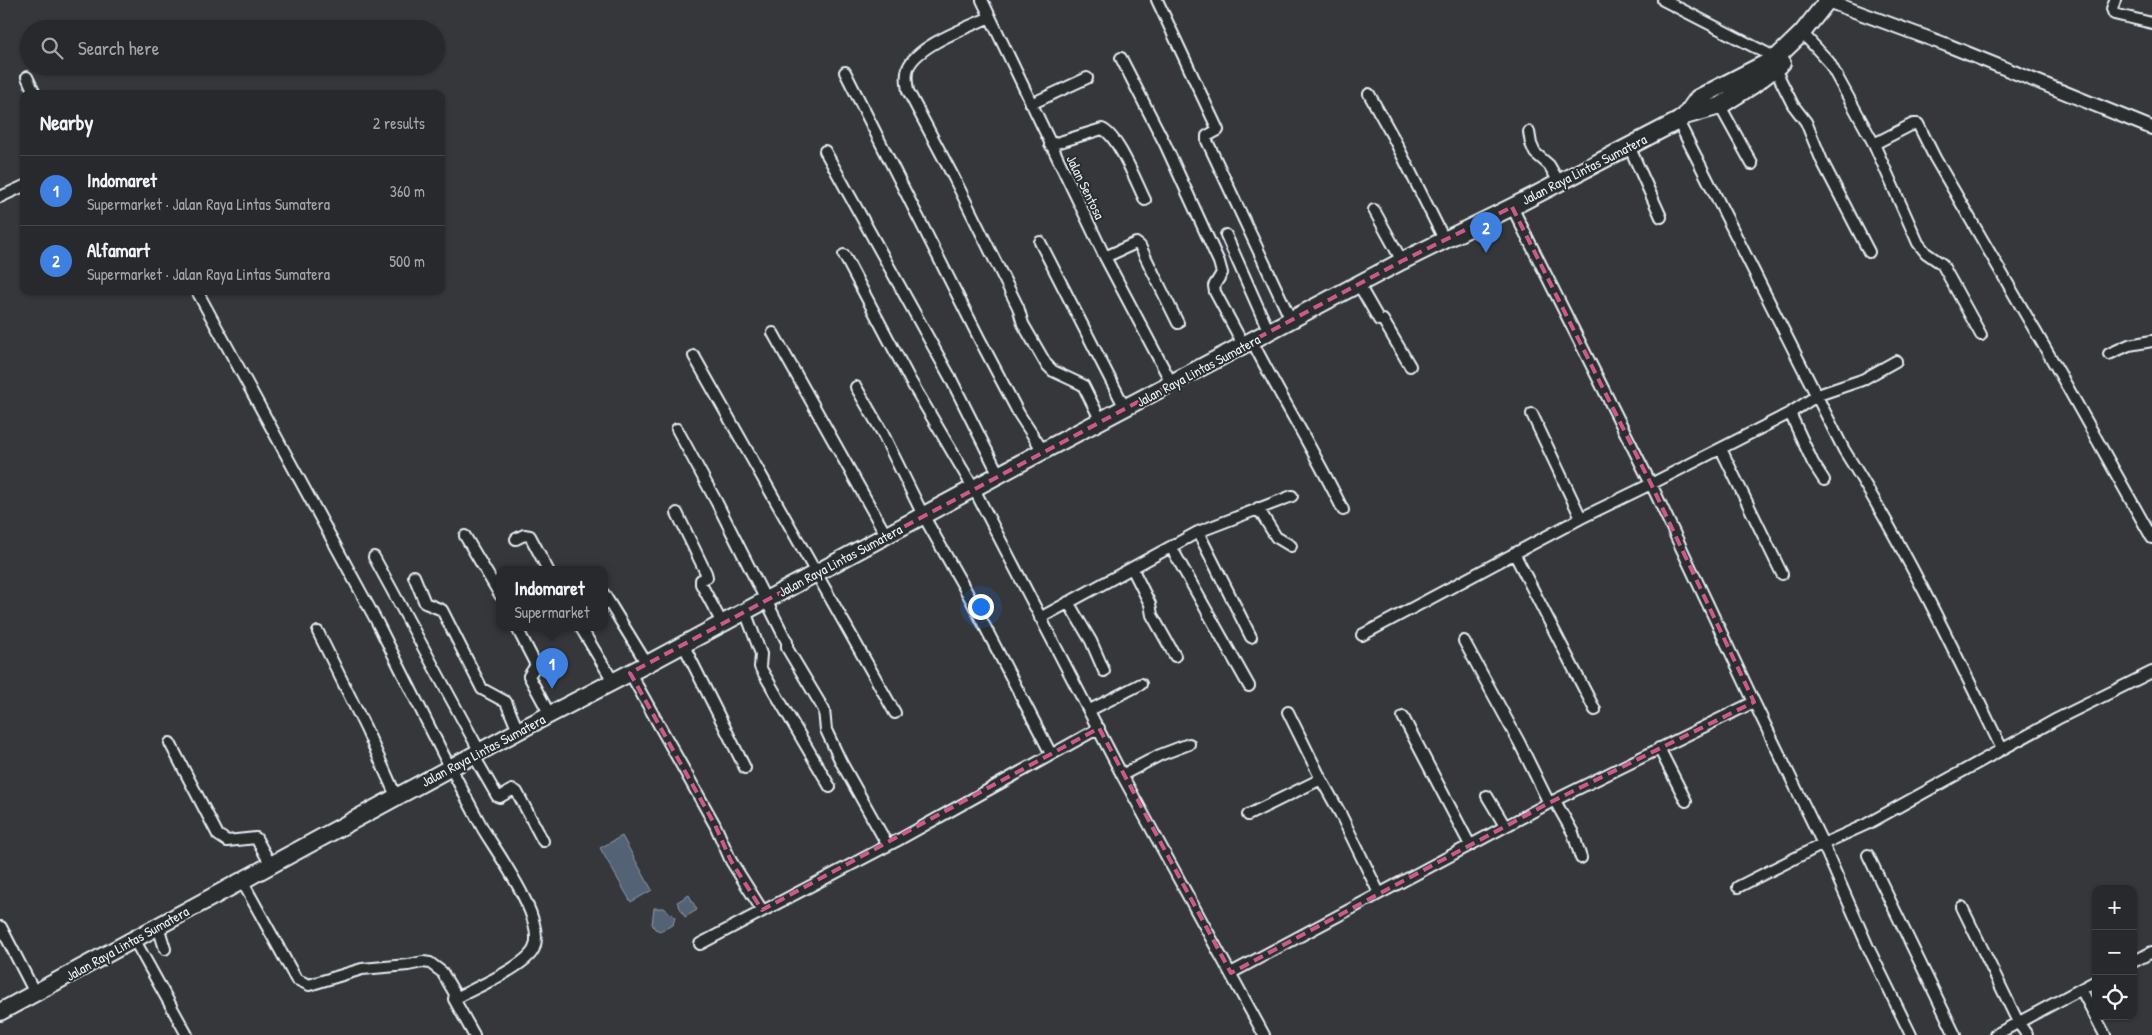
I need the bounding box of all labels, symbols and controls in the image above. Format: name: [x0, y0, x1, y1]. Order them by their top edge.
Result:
search box: [20, 20, 445, 75]
icon: search: [38, 34, 66, 62]
text: Search here: [78, 35, 159, 61]
text: Nearby: [40, 108, 93, 137]
text: 2 results: [373, 112, 425, 134]
street label: Jalan Raya Lintas Sumatera: [1518, 129, 1651, 210]
street label: Jalan Sentosa: [1062, 152, 1110, 223]
text: Indomaret: [87, 167, 157, 193]
text: 1: [53, 180, 59, 202]
text: 360 m: [390, 180, 425, 202]
text: Supermarket · Jalan Raya Lintas Sumatera: [87, 193, 330, 215]
pin: 2: [1470, 212, 1502, 253]
text: Alfamart: [87, 237, 150, 263]
text: 2: [52, 250, 60, 272]
text: 500 m: [389, 250, 425, 272]
text: Supermarket · Jalan Raya Lintas Sumatera: [87, 263, 330, 285]
street label: Jalan Raya Lintas Sumatera: [1133, 329, 1264, 412]
street label: Jalan Raya Lintas Sumatera: [775, 519, 906, 602]
popup: [496, 566, 608, 631]
text: Indomaret: [515, 575, 584, 601]
your location: [968, 594, 994, 620]
text: Supermarket: [515, 601, 589, 623]
pin: 1: [536, 648, 568, 689]
street label: Jalan Raya Lintas Sumatera: [418, 709, 549, 792]
map controls: [2092, 885, 2137, 1020]
button: +: [2092, 885, 2137, 930]
street label: Jalan Raya Lintas Sumatera: [62, 901, 193, 986]
button: −: [2092, 930, 2137, 975]
button: locate: [2092, 975, 2137, 1020]

